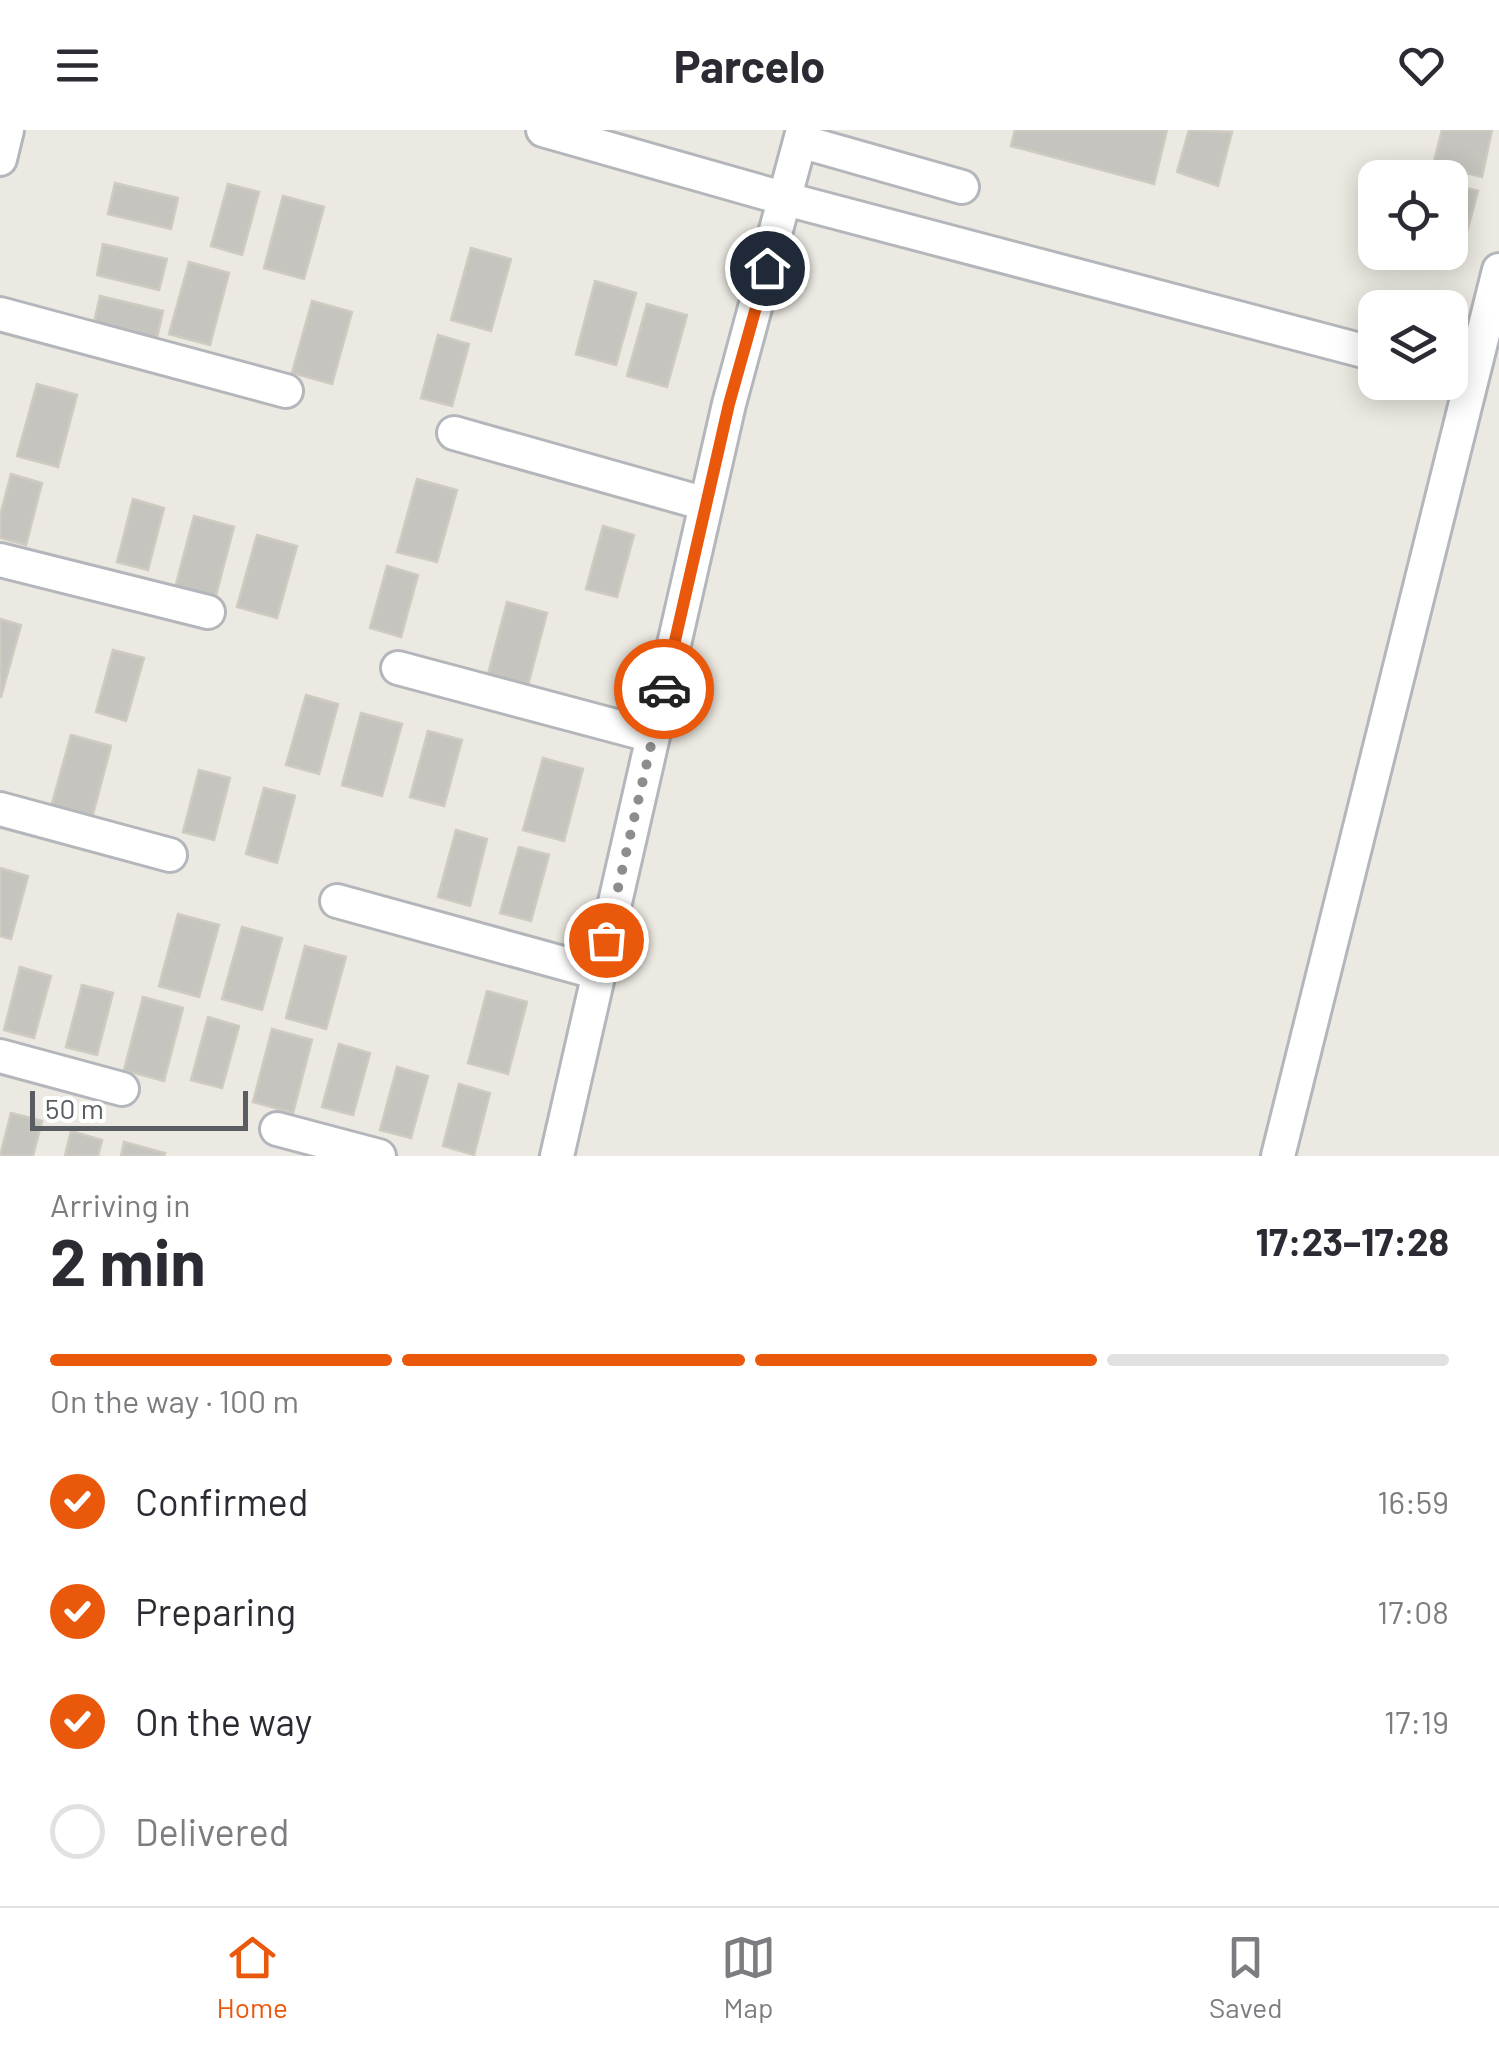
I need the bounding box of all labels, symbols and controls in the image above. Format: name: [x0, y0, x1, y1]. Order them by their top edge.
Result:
icon: menu: [50, 38, 105, 93]
text: Parcelo: [674, 38, 825, 92]
icon: heart: [1394, 38, 1449, 93]
map controls: [1358, 160, 1468, 400]
button: locate: [1358, 160, 1468, 270]
pin: [725, 226, 810, 311]
icon: home: [740, 241, 795, 296]
button: layers: [1358, 290, 1468, 400]
courier: [614, 639, 714, 739]
icon: car: [637, 662, 692, 717]
pin: [564, 898, 649, 983]
icon: bag: [579, 913, 634, 968]
scale bar: [30, 1086, 248, 1130]
text: 50 m: [45, 1091, 104, 1125]
text: Arriving in: [50, 1185, 190, 1223]
text: 17:23–17:28: [1256, 1218, 1449, 1264]
text: 2 min: [50, 1221, 206, 1299]
text: On the way · 100 m: [50, 1381, 299, 1419]
icon: check: [50, 1474, 105, 1529]
text: Confirmed: [135, 1478, 308, 1524]
text: 16:59: [1377, 1482, 1449, 1520]
icon: check: [50, 1584, 105, 1639]
text: Preparing: [135, 1588, 296, 1634]
text: 17:08: [1377, 1592, 1449, 1630]
icon: check: [50, 1694, 105, 1749]
text: On the way: [135, 1698, 312, 1744]
text: 17:19: [1384, 1702, 1449, 1740]
text: Delivered: [135, 1808, 289, 1854]
tab: Home: [217, 1930, 288, 2024]
tab: Map: [721, 1930, 776, 2024]
tab: Saved: [1209, 1930, 1282, 2024]

